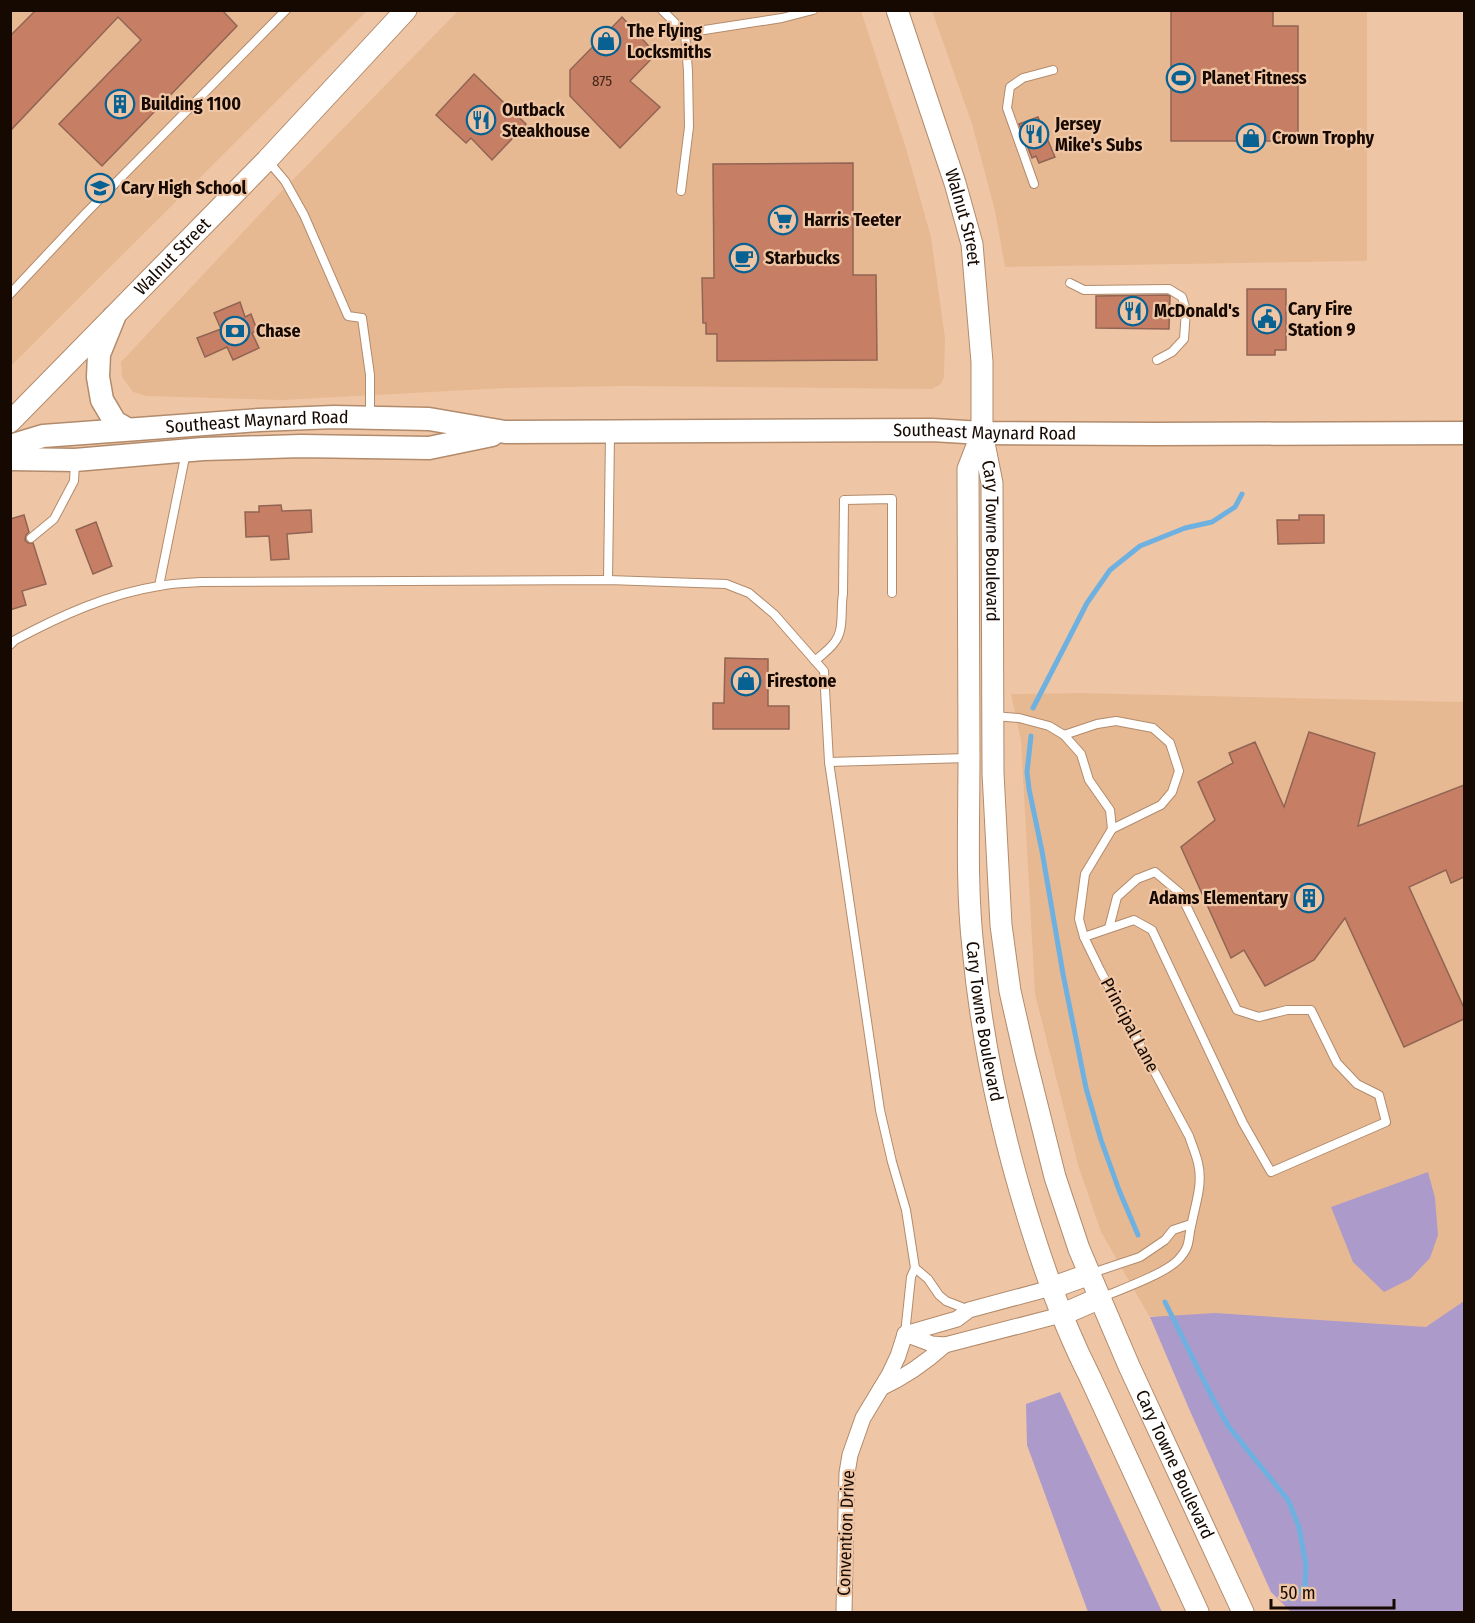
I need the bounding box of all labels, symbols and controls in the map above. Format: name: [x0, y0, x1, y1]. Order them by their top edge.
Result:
place label: The Flying Locksmiths: [627, 20, 712, 63]
shop icon: The Flying Locksmiths: [590, 25, 622, 57]
sports icon: Planet Fitness: [1165, 62, 1197, 94]
place label: Planet Fitness: [1202, 67, 1307, 89]
house number: 875: [592, 72, 612, 90]
building icon: Building 1100: [104, 88, 136, 120]
place label: Building 1100: [141, 93, 241, 115]
place label: Outback Steakhouse: [502, 99, 590, 142]
restaurant icon: Outback Steakhouse: [465, 104, 497, 136]
place label: Jersey Mike's Subs: [1054, 113, 1142, 156]
restaurant icon: Jersey Mike's Subs: [1018, 118, 1050, 150]
shop icon: Crown Trophy: [1235, 122, 1267, 154]
place label: Crown Trophy: [1272, 127, 1375, 149]
street label: Walnut Street: [940, 166, 985, 267]
school or university icon: Cary High School: [84, 172, 116, 204]
place label: Cary High School: [121, 177, 247, 199]
supermarket icon: Harris Teeter: [767, 204, 799, 236]
place label: Harris Teeter: [804, 209, 901, 231]
street label: Walnut Street: [130, 213, 215, 300]
cafe icon: Starbucks: [728, 242, 760, 274]
place label: Starbucks: [765, 247, 840, 269]
restaurant icon: McDonald's: [1117, 295, 1149, 327]
place label: Cary Fire Station 9: [1288, 298, 1356, 341]
place label: McDonald's: [1154, 300, 1240, 322]
public building icon: Cary Fire Station 9: [1251, 303, 1283, 335]
bank icon: Chase: [219, 315, 251, 347]
place label: Chase: [256, 320, 301, 342]
street label: Southeast Maynard Road: [165, 406, 349, 438]
street label: Southeast Maynard Road: [893, 419, 1076, 445]
street label: Cary Towne Boulevard: [977, 458, 1003, 622]
shop icon: Firestone: [730, 665, 762, 697]
place label: Firestone: [767, 670, 836, 692]
building icon: Adams Elementary: [1293, 882, 1325, 914]
place label: Adams Elementary: [1148, 887, 1288, 909]
street label: Cary Towne Boulevard: [961, 940, 1008, 1104]
street label: Principal Lane: [1096, 974, 1164, 1076]
street label: Cary Towne Boulevard: [1131, 1386, 1219, 1542]
street label: Convention Drive: [833, 1470, 859, 1596]
scale bar: [1271, 1572, 1394, 1610]
text: 50 m: [1280, 1582, 1316, 1604]

